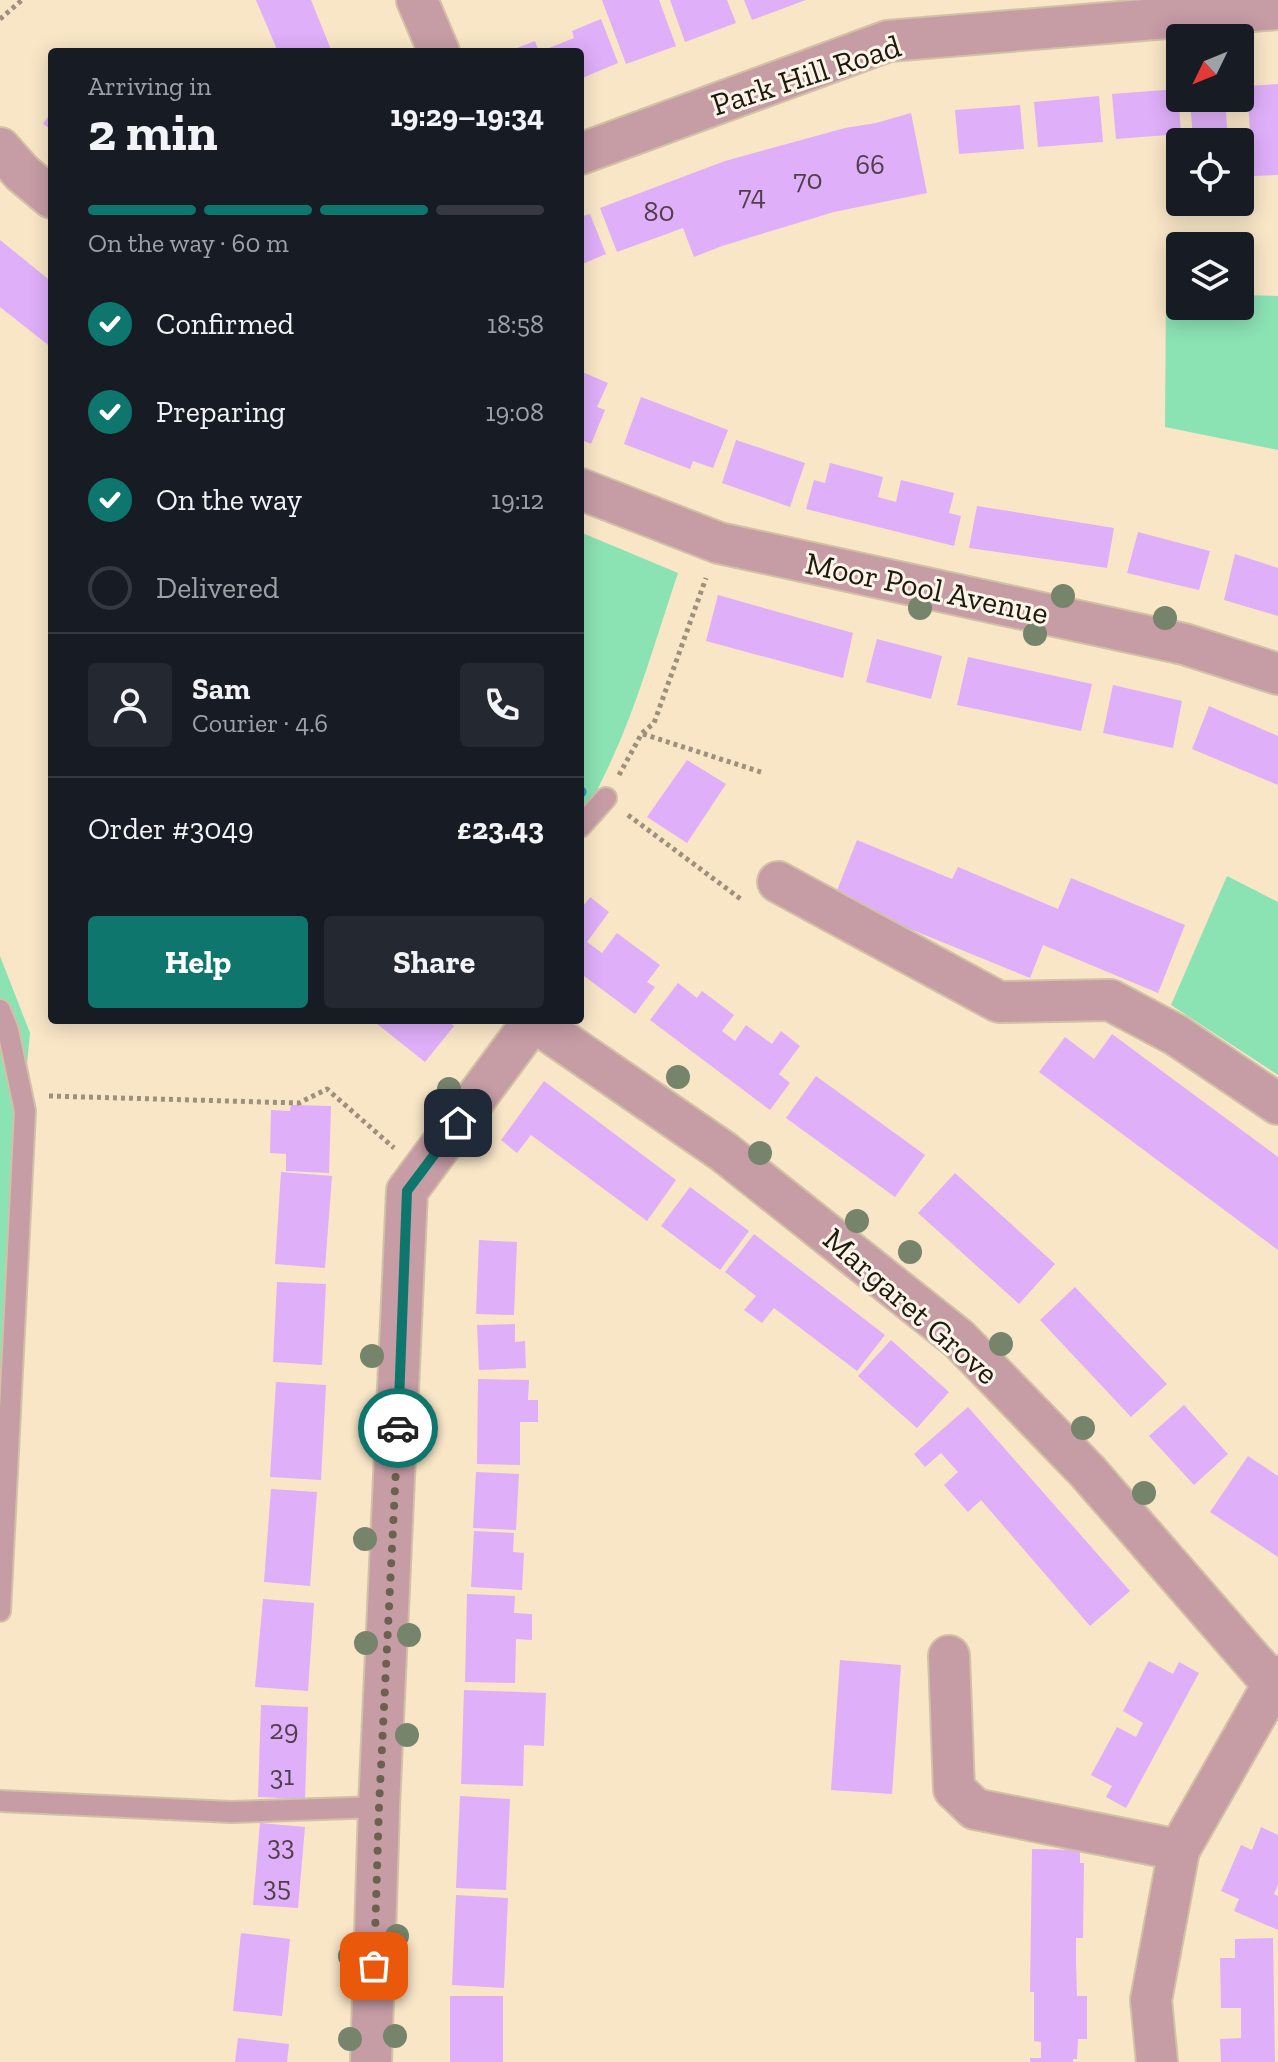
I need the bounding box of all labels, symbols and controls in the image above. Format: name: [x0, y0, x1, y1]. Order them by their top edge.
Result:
north arrow: [1166, 24, 1254, 112]
map controls: [1166, 24, 1254, 320]
street label: Park Hill Road: [706, 26, 906, 124]
text: Arriving in: [88, 70, 211, 102]
text: 19:29–19:34: [390, 98, 544, 134]
text: 2 min: [88, 101, 218, 163]
button: locate: [1166, 128, 1254, 216]
house number: 66: [855, 148, 885, 181]
house number: 70: [793, 163, 823, 196]
house number: 74: [738, 179, 766, 212]
house number: 80: [643, 195, 675, 228]
text: On the way · 60 m: [88, 227, 289, 259]
button: layers: [1166, 232, 1254, 320]
icon: check: [88, 302, 132, 346]
text: Confirmed: [156, 306, 294, 342]
text: 18:58: [487, 308, 544, 340]
icon: check: [88, 390, 132, 434]
text: Preparing: [156, 394, 286, 430]
text: 19:08: [485, 396, 544, 428]
icon: check: [88, 478, 132, 522]
text: On the way: [156, 482, 302, 518]
text: 19:12: [491, 484, 544, 516]
street label: Moor Pool Avenue: [802, 544, 1052, 632]
text: Delivered: [156, 570, 279, 606]
button: person: [88, 663, 172, 747]
button: phone: [460, 663, 544, 747]
text: Sam: [192, 671, 250, 707]
text: Courier · 4.6: [192, 707, 328, 739]
text: Order #3049: [88, 811, 254, 847]
text: £23.43: [457, 811, 544, 847]
button: Help: [88, 916, 308, 1008]
button: Share: [324, 916, 544, 1008]
pin: [424, 1089, 492, 1157]
icon: home: [436, 1101, 480, 1145]
street label: Margaret Grove: [816, 1220, 1006, 1392]
courier: [358, 1388, 438, 1468]
icon: car: [376, 1406, 420, 1450]
house number: 29: [269, 1713, 299, 1746]
house number: 31: [270, 1759, 294, 1792]
house number: 33: [267, 1829, 295, 1862]
house number: 35: [263, 1870, 291, 1903]
pin: [340, 1932, 408, 2000]
icon: bag: [352, 1944, 396, 1988]

